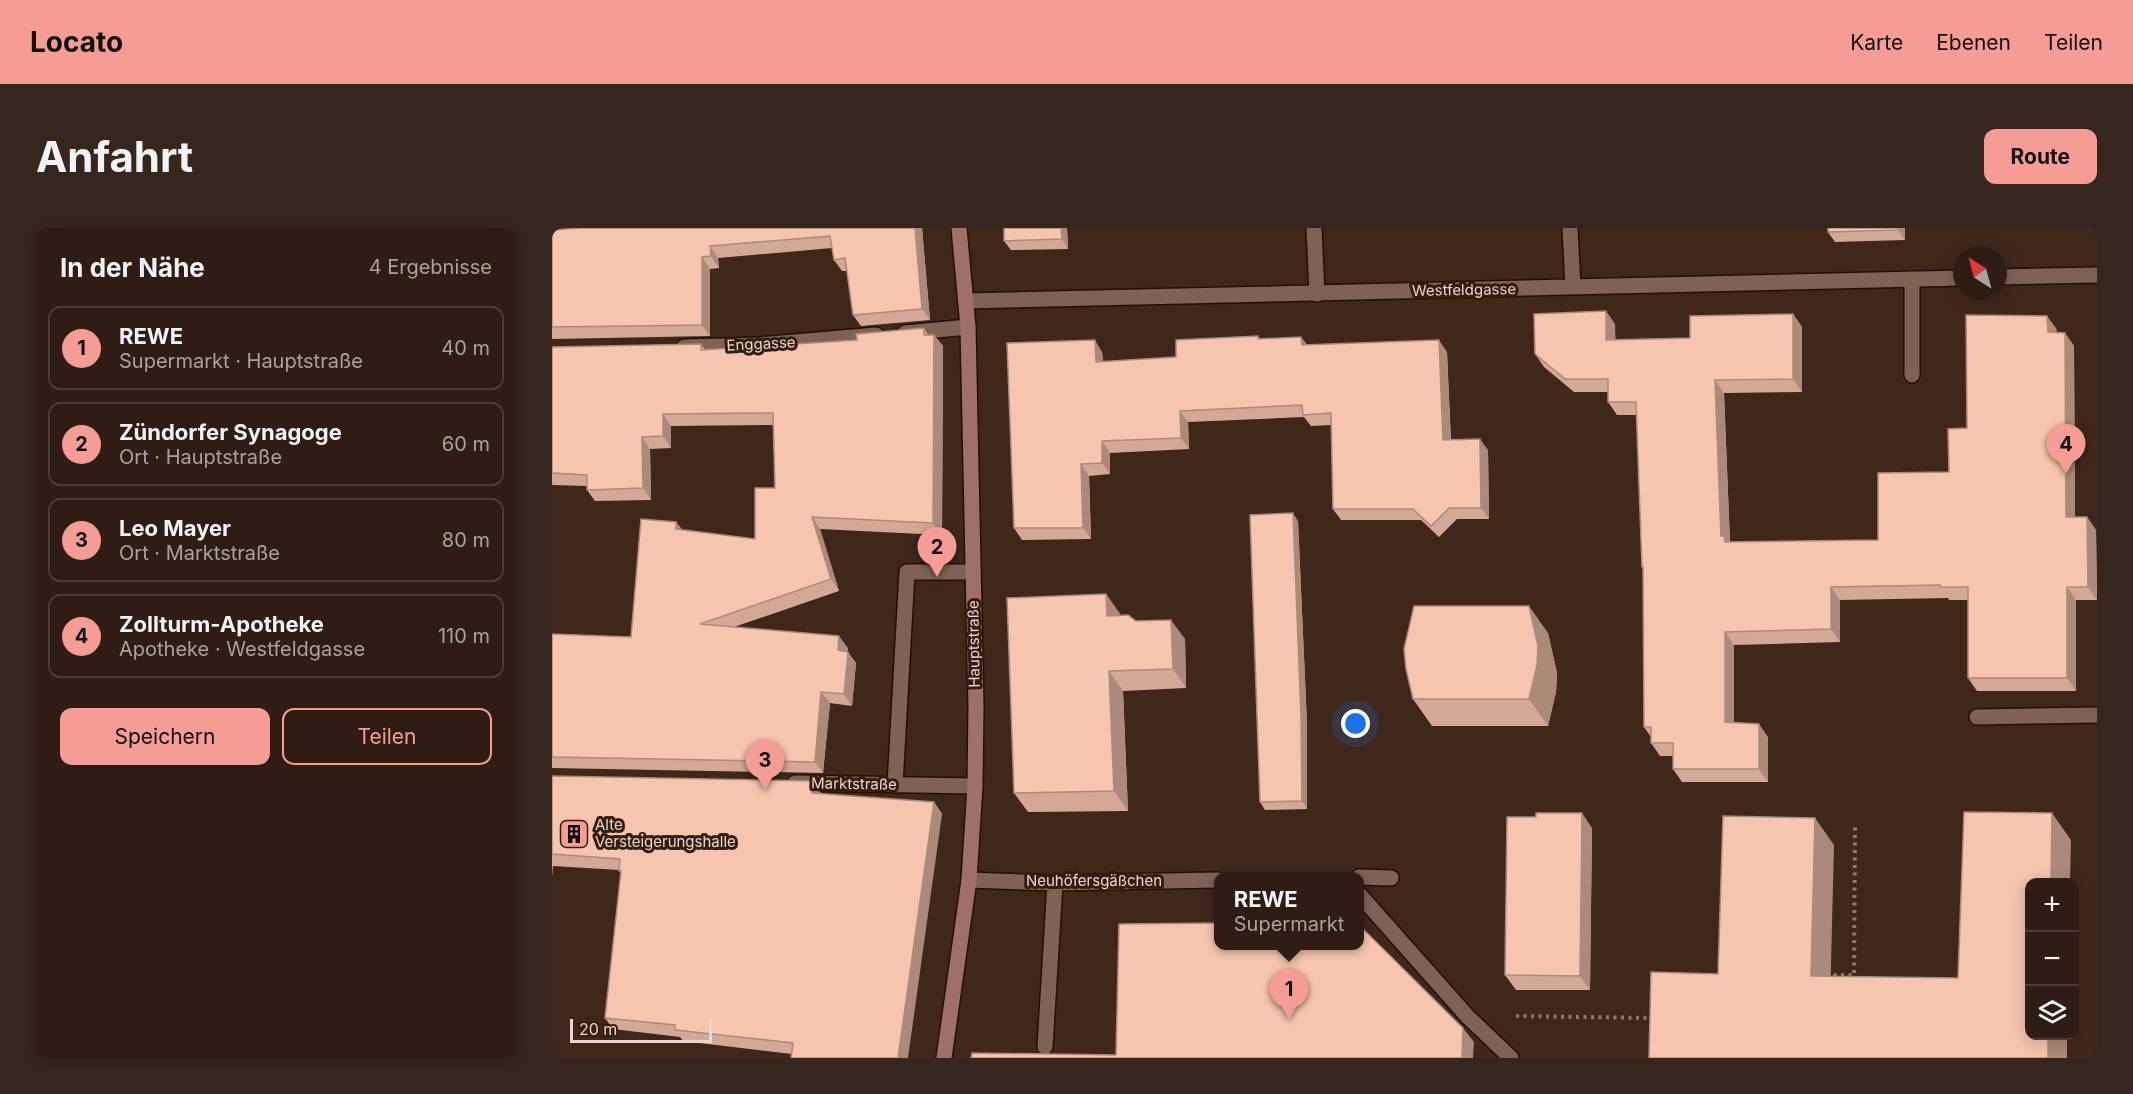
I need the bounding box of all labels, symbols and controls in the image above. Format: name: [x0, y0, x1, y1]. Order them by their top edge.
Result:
text: Locato: [30, 25, 123, 59]
text: Karte: [1850, 30, 1903, 55]
text: Ebenen: [1936, 30, 2011, 55]
text: Teilen: [2044, 30, 2103, 55]
button: Route: [1984, 129, 2097, 184]
text: Anfahrt: [36, 131, 193, 182]
north arrow: [1953, 246, 2007, 300]
text: In der Nähe: [60, 252, 205, 283]
text: 4 Ergebnisse: [369, 255, 492, 279]
street label: Westfeldgasse: [1412, 279, 1516, 300]
text: REWE: [119, 323, 183, 349]
street label: Enggasse: [726, 332, 796, 355]
text: 1: [77, 336, 86, 360]
text: 40 m: [441, 336, 490, 360]
text: Supermarkt · Hauptstraße: [119, 349, 363, 373]
text: Zündorfer Synagoge: [119, 419, 342, 445]
pin: 4: [2046, 424, 2086, 474]
text: 2: [75, 432, 88, 456]
text: 60 m: [442, 432, 490, 456]
text: Ort · Hauptstraße: [119, 445, 282, 469]
text: Leo Mayer: [119, 515, 231, 541]
text: 3: [75, 528, 88, 552]
text: 80 m: [442, 528, 490, 552]
pin: 2: [918, 528, 956, 577]
text: Ort · Marktstraße: [119, 541, 280, 565]
street label: Hauptstraße: [963, 600, 984, 688]
text: Zollturm-Apotheke: [119, 611, 324, 637]
text: 4: [75, 624, 88, 648]
text: 110 m: [438, 624, 490, 648]
text: Apotheke · Westfeldgasse: [119, 637, 365, 661]
button: Speichern: [60, 708, 270, 765]
button: Teilen: [282, 708, 492, 765]
your location: [1341, 709, 1370, 738]
pin: 3: [746, 740, 784, 790]
street label: Marktstraße: [811, 773, 897, 794]
place label: Alte Versteigerungshalle: [595, 815, 736, 851]
building icon: Alte Versteigerungshalle: [558, 818, 590, 850]
street label: Neuhöfersgäßchen: [1026, 871, 1162, 890]
popup: [1214, 872, 1364, 950]
map controls: [2025, 878, 2079, 1040]
button: +: [2025, 878, 2079, 932]
text: REWE: [1234, 886, 1298, 912]
text: Supermarkt: [1234, 912, 1344, 936]
button: −: [2025, 932, 2079, 986]
pin: 1: [1270, 970, 1308, 1019]
button: layers: [2025, 986, 2079, 1040]
scale bar: [570, 1016, 712, 1044]
text: 20 m: [579, 1019, 617, 1039]

